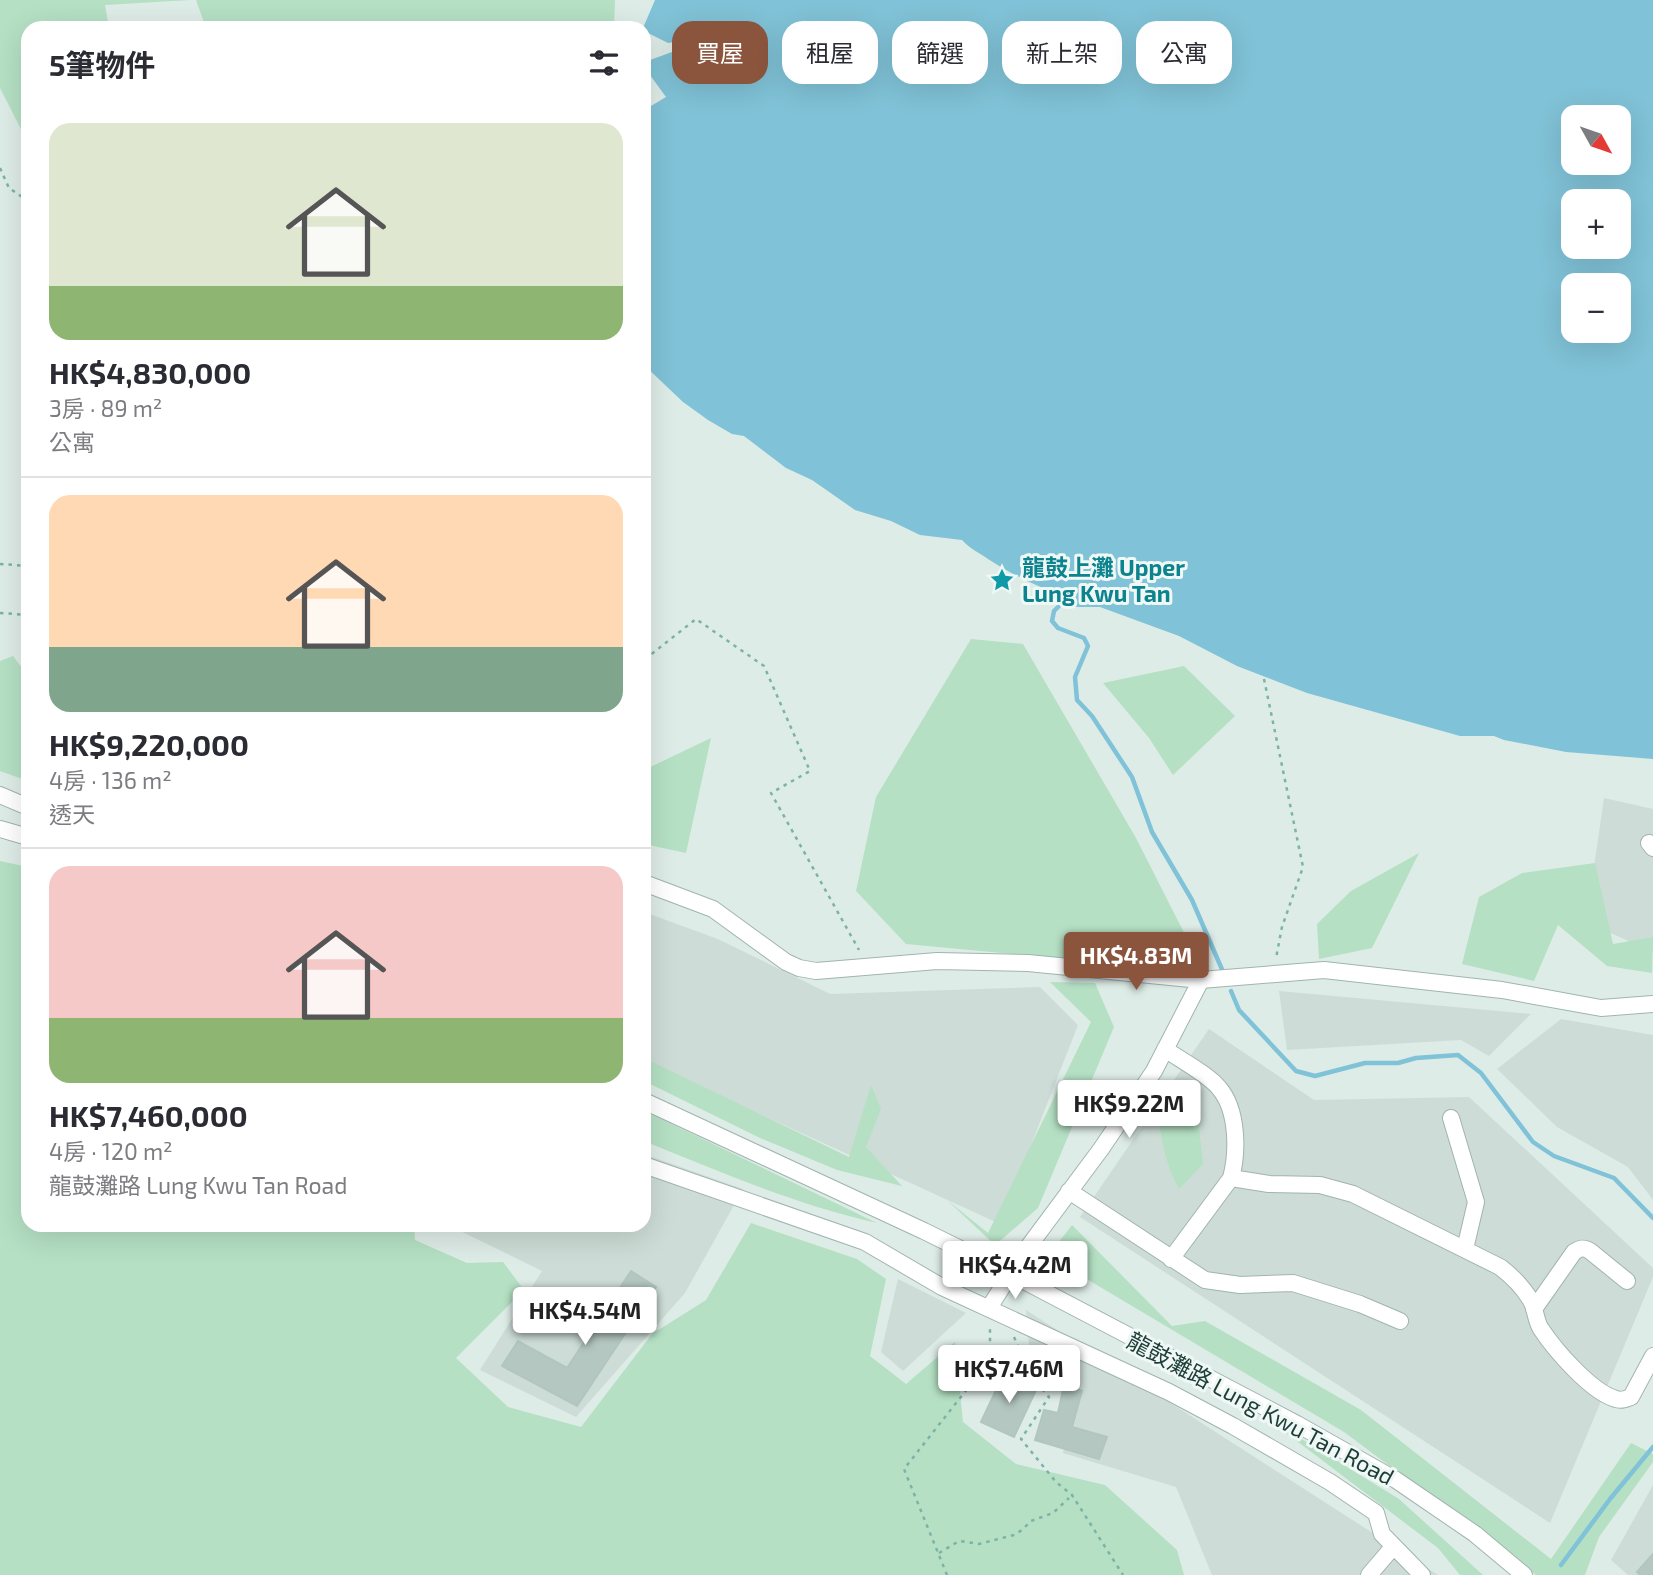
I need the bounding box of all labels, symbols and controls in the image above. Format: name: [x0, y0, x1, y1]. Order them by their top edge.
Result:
chip: 買屋: [672, 21, 768, 84]
chip: 租屋: [782, 21, 878, 84]
chip: 篩選: [892, 21, 988, 84]
chip: 新上架: [1002, 21, 1122, 84]
chip: 公寓: [1136, 21, 1232, 84]
icon: filters: [585, 44, 623, 82]
text: 5筆物件: [49, 46, 156, 82]
north arrow: [1561, 105, 1631, 175]
map controls: [1561, 105, 1631, 343]
icon: home: [273, 169, 399, 295]
button: +: [1561, 189, 1631, 259]
button: −: [1561, 273, 1631, 343]
text: HK$4,830,000: [49, 354, 251, 390]
text: 3房 · 89 m²: [49, 394, 162, 422]
text: 公寓: [49, 428, 95, 456]
icon: home: [273, 541, 399, 667]
place label: 龍鼓上灘 Upper Lung Kwu Tan: [1022, 553, 1185, 607]
place icon: 龍鼓上灘 Upper Lung Kwu Tan: [988, 566, 1016, 594]
text: HK$9,220,000: [49, 726, 249, 762]
text: 4房 · 136 m²: [49, 766, 172, 794]
text: 透天: [49, 800, 95, 828]
icon: home: [273, 912, 399, 1038]
pin: HK$4.83M: [1064, 932, 1208, 992]
text: HK$4.83M: [1080, 941, 1192, 969]
pin: HK$9.22M: [1057, 1080, 1201, 1140]
text: HK$9.22M: [1074, 1089, 1184, 1117]
text: HK$7,460,000: [49, 1097, 248, 1133]
text: 4房 · 120 m²: [49, 1137, 173, 1165]
text: 龍鼓灘路 Lung Kwu Tan Road: [49, 1171, 347, 1199]
pin: HK$4.42M: [943, 1242, 1087, 1301]
text: HK$4.42M: [958, 1250, 1072, 1278]
pin: HK$4.54M: [513, 1288, 657, 1347]
text: HK$4.54M: [529, 1296, 641, 1324]
street label: 龍鼓灘路 Lung Kwu Tan Road: [1123, 1326, 1399, 1490]
pin: HK$7.46M: [937, 1346, 1081, 1405]
text: HK$7.46M: [954, 1354, 1064, 1382]

